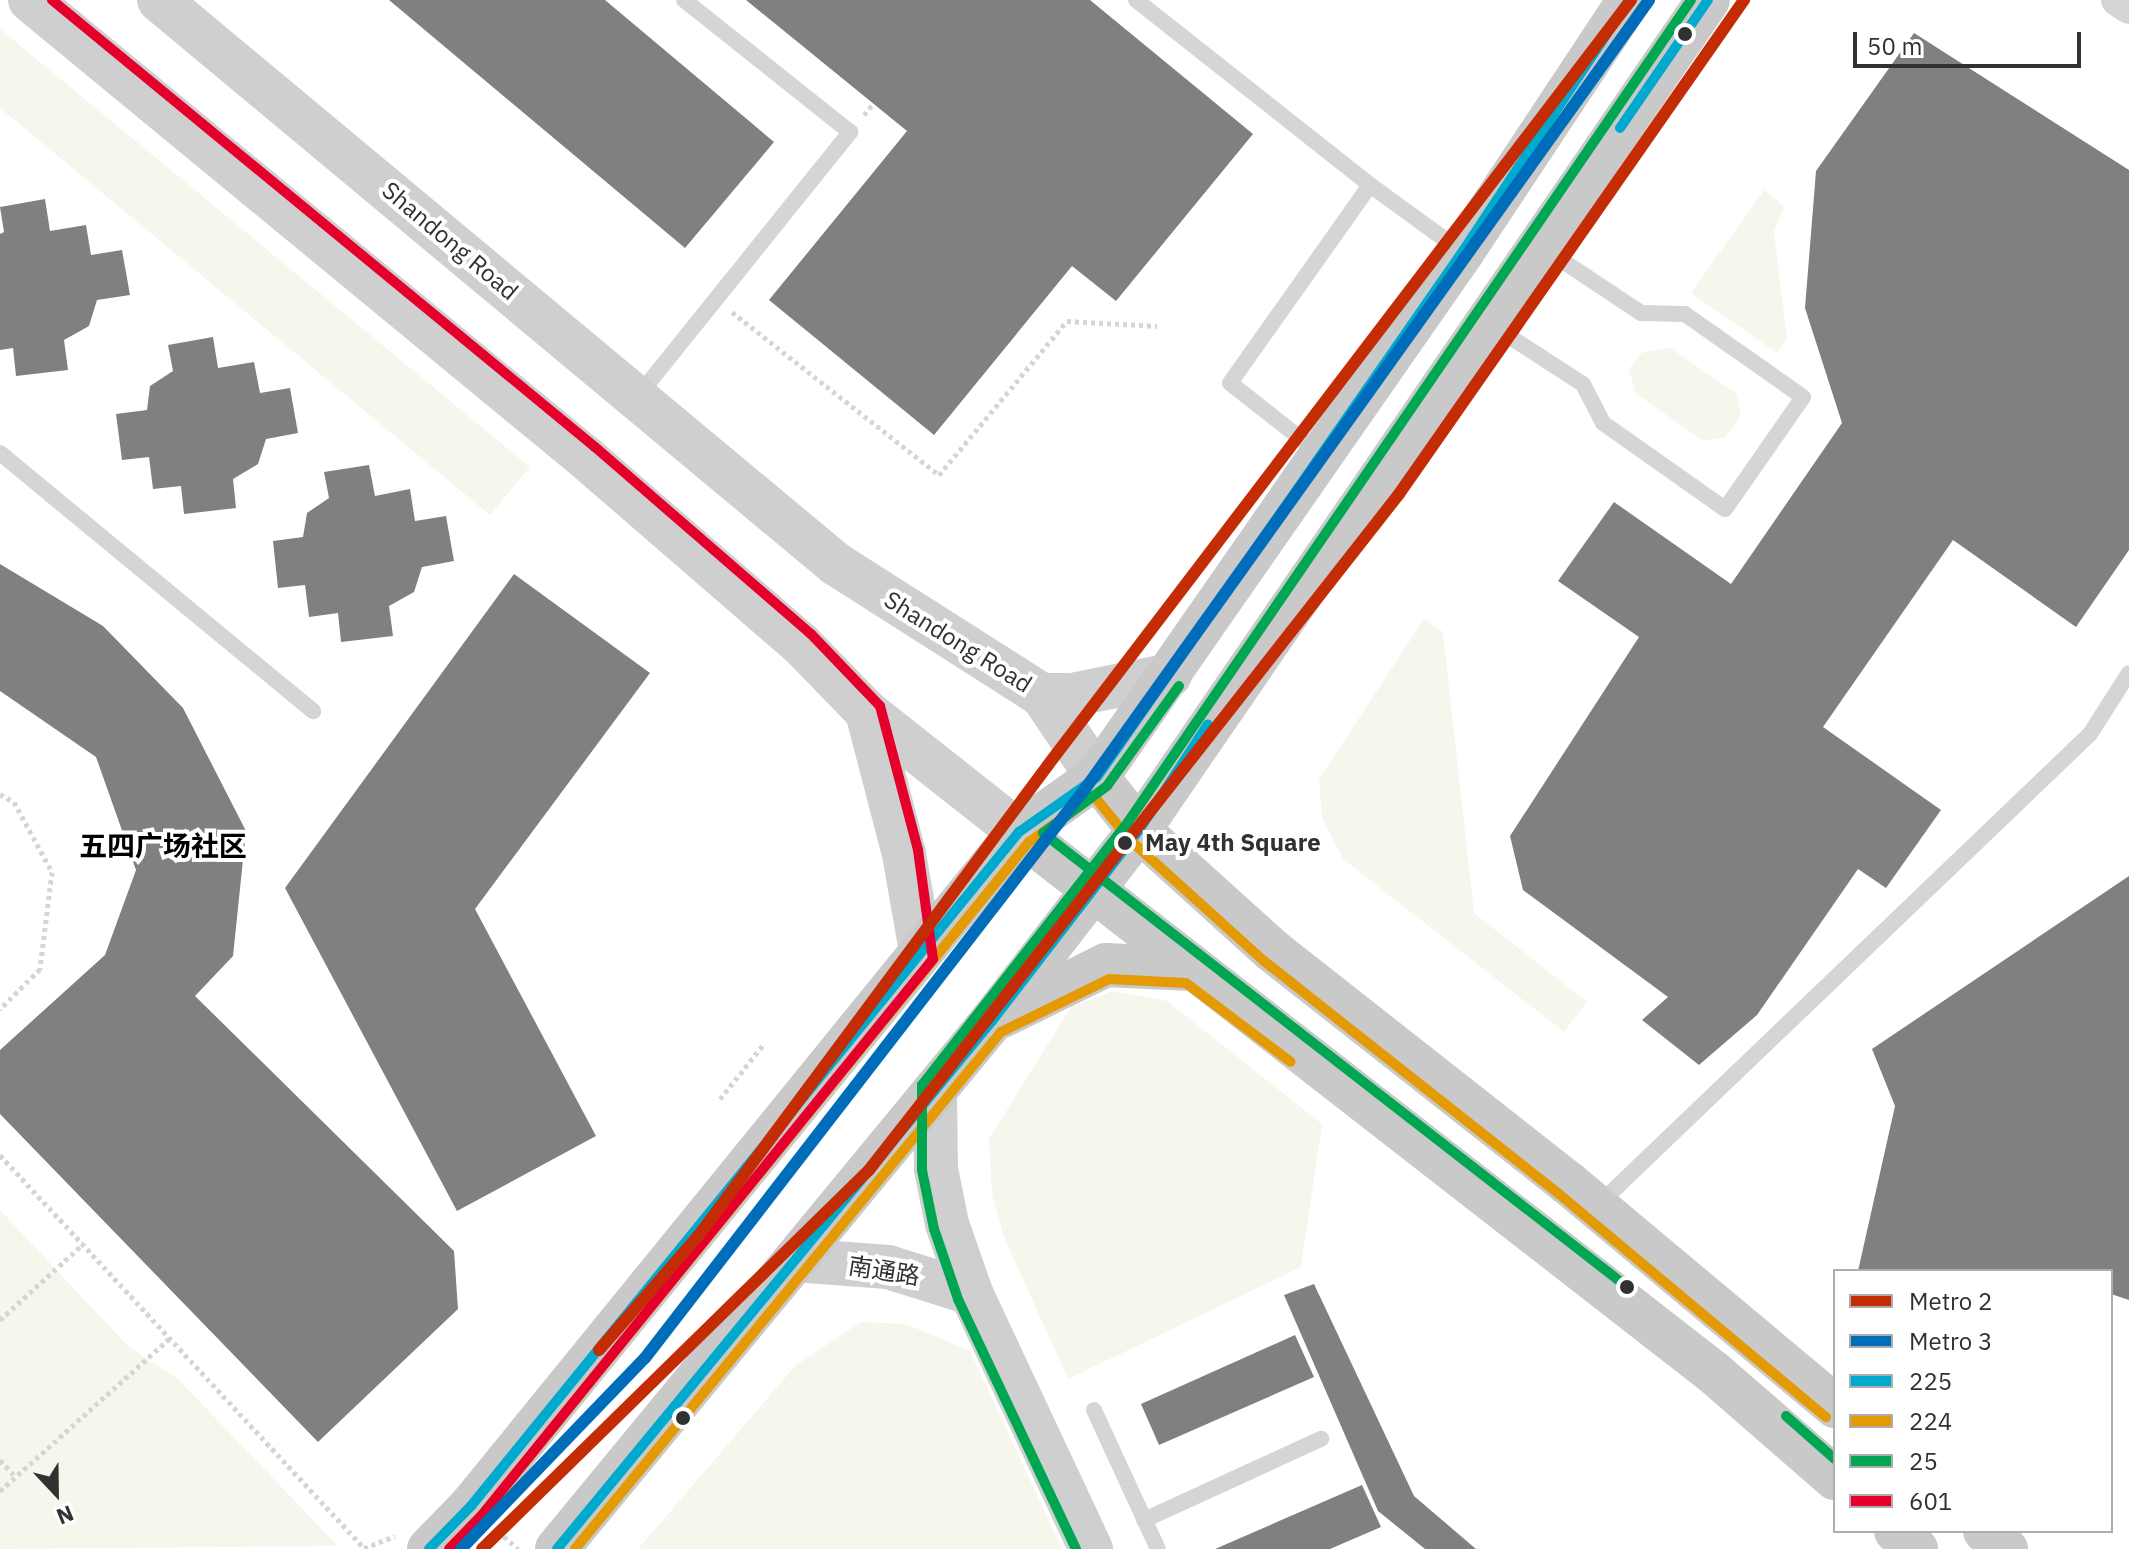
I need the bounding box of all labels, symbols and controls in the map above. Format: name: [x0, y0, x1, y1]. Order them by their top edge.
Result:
scale bar: [1857, 16, 2085, 66]
unlabelled marker: [1677, 26, 1693, 42]
text: 50 m: [1867, 30, 1922, 62]
street label: Shandong Road: [376, 176, 524, 306]
street label: Shandong Road: [879, 585, 1037, 699]
district label: 五四广场社区: [79, 829, 247, 863]
place label: May 4th Square: [1145, 829, 1321, 857]
marker: May 4th Square: [1112, 830, 1138, 856]
street label: 南通路: [846, 1251, 922, 1291]
legend: [1833, 1269, 2113, 1533]
unlabelled marker: [1619, 1279, 1635, 1295]
text: Metro 2: [1909, 1285, 1992, 1317]
text: Metro 3: [1909, 1325, 1992, 1357]
text: 225: [1909, 1365, 1952, 1397]
text: 224: [1909, 1405, 1952, 1437]
unlabelled marker: [675, 1410, 691, 1426]
text: 25: [1909, 1445, 1938, 1477]
north arrow: [16, 1453, 96, 1533]
text: 601: [1909, 1485, 1952, 1517]
text: N: [52, 1499, 78, 1532]

